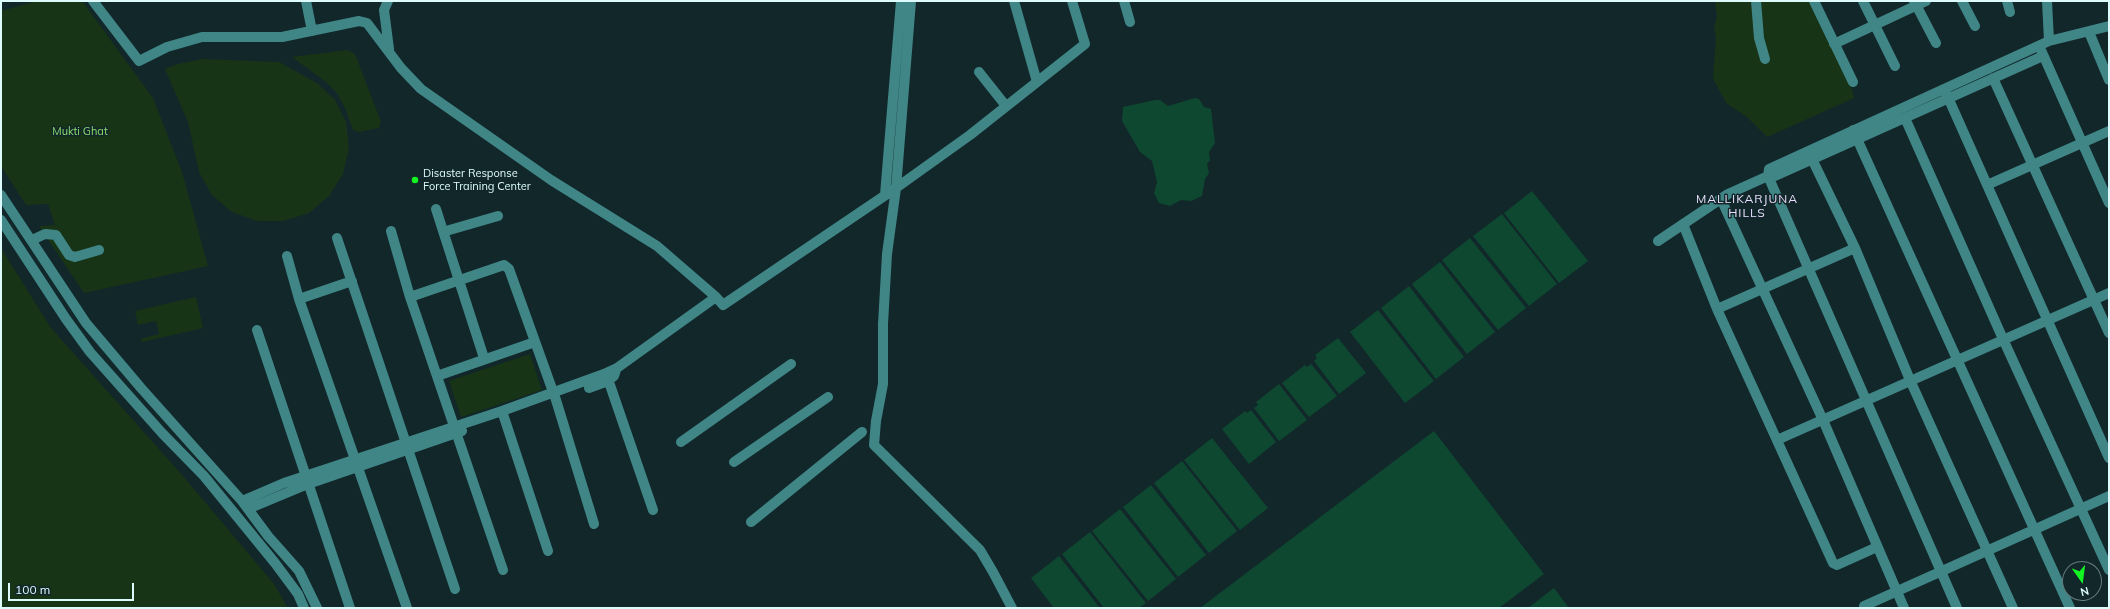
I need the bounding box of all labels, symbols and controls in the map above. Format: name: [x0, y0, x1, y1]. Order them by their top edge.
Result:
park label: Mukti Ghat: [52, 125, 108, 139]
place label: Disaster Response Force Training Center: [423, 167, 531, 193]
marker: Disaster Response Force Training Center: [410, 175, 420, 185]
district label: MALLIKARJUNA HILLS: [1696, 192, 1798, 220]
north arrow: [2062, 561, 2102, 601]
scale bar: [10, 575, 136, 601]
text: 100 m: [15, 582, 50, 597]
text: N: [2079, 584, 2090, 599]

